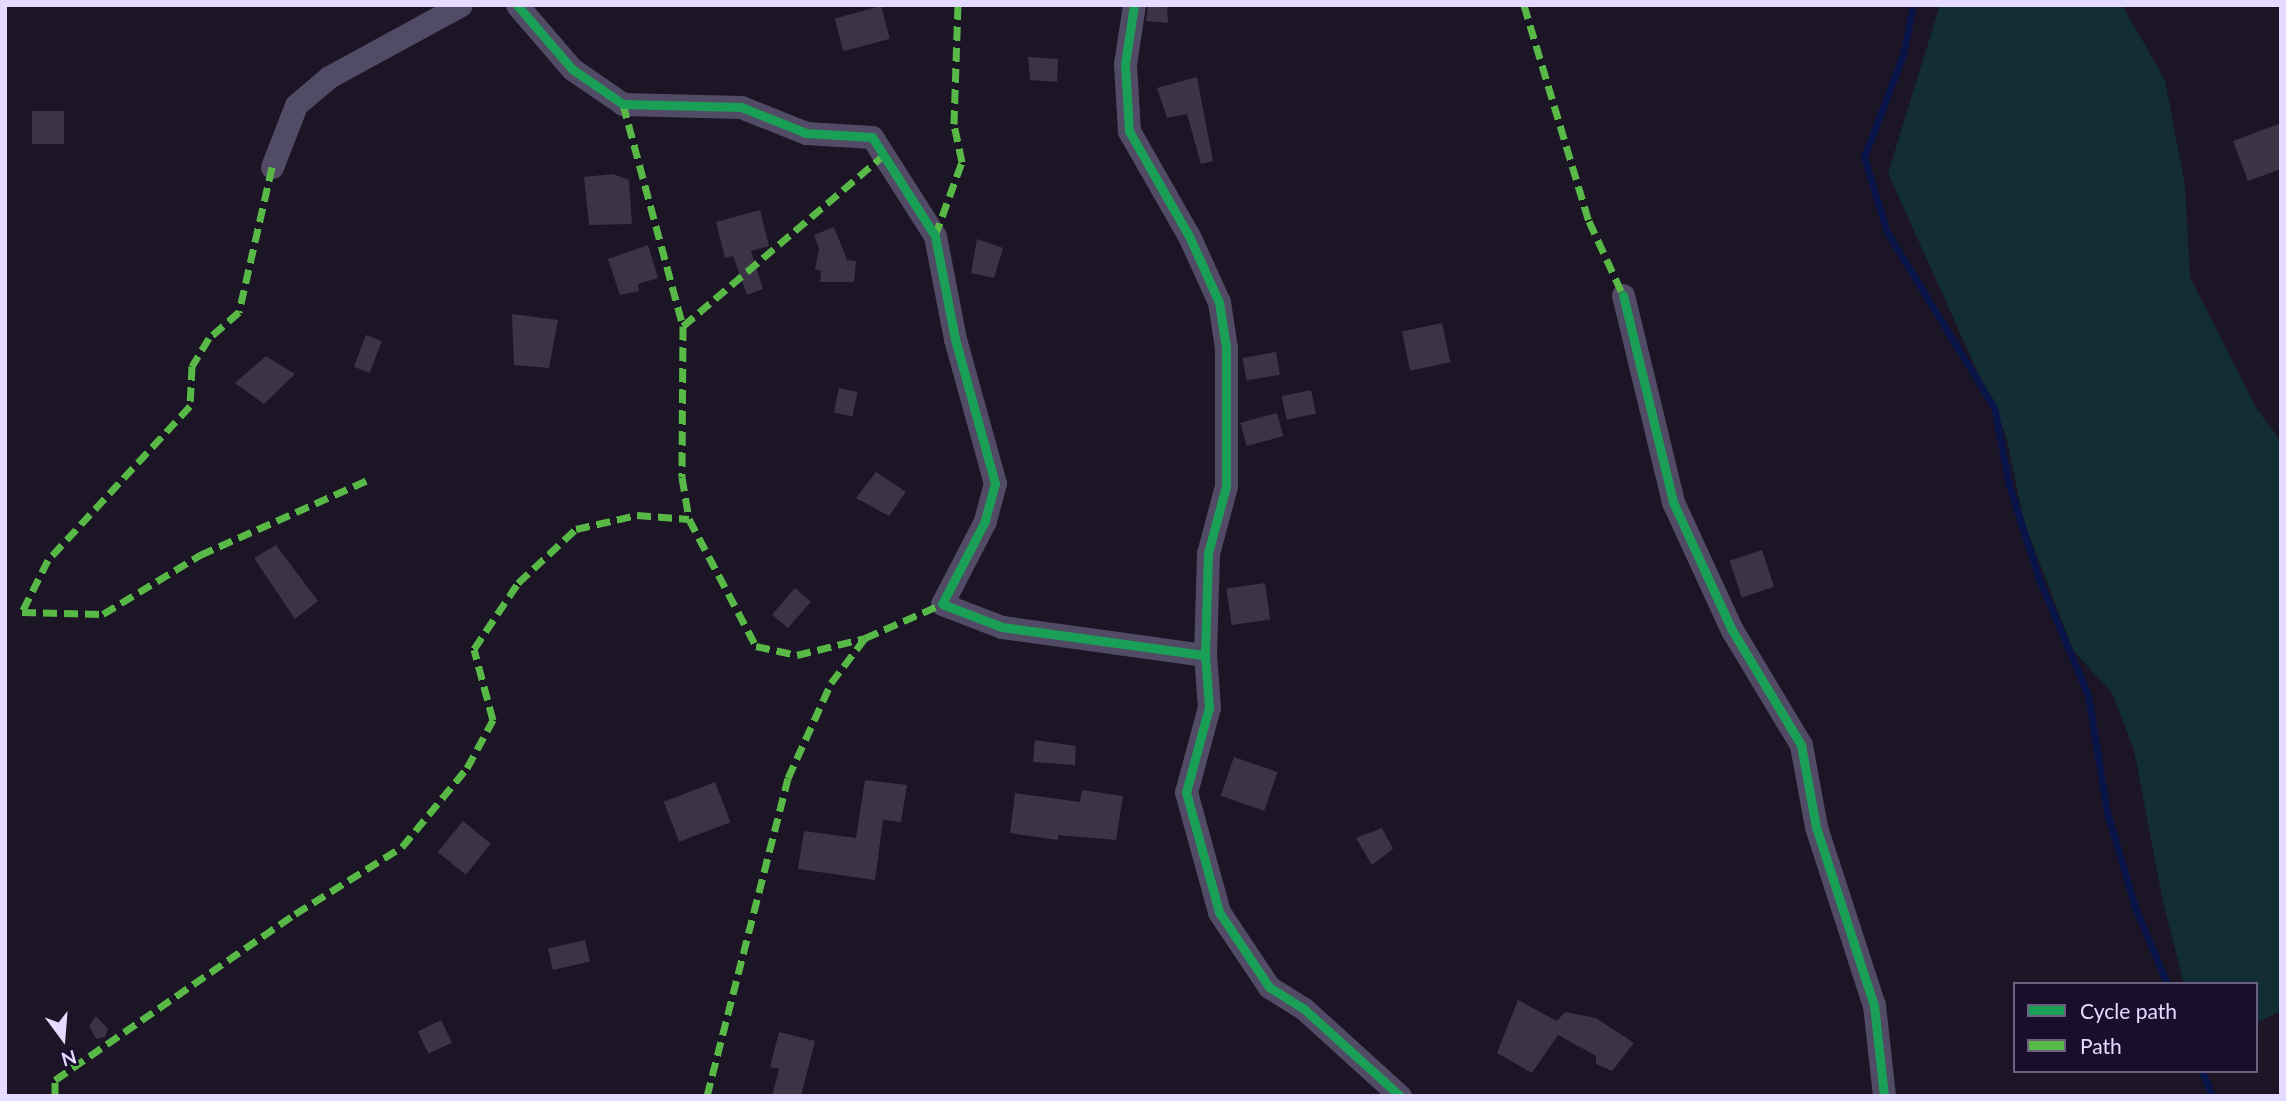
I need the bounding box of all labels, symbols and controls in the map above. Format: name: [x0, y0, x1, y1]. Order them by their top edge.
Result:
legend: [2013, 982, 2258, 1073]
text: Cycle path: [2080, 998, 2177, 1023]
north arrow: [28, 1003, 98, 1073]
text: Path: [2080, 1033, 2122, 1058]
text: N: [59, 1046, 79, 1072]

